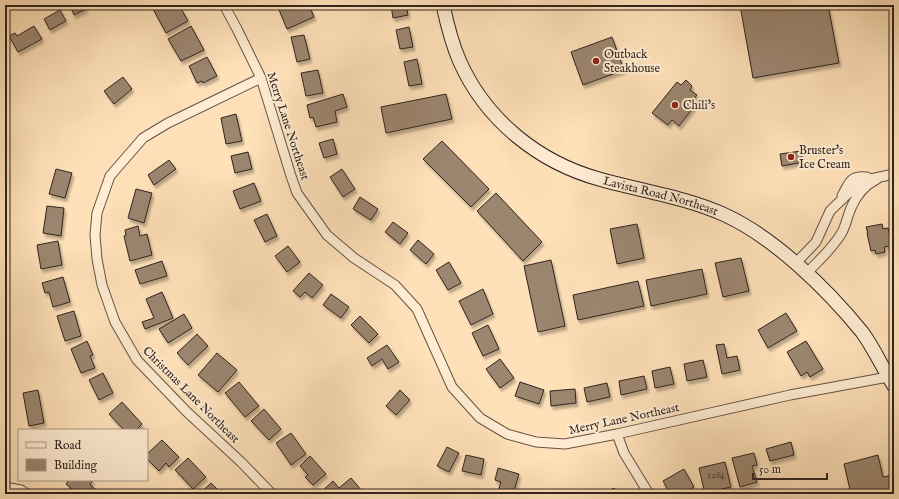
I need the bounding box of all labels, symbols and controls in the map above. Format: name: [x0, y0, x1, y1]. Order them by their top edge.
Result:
place label: Outback Steakhouse: [604, 47, 661, 76]
marker: Outback Steakhouse: [591, 56, 601, 66]
street label: Merry Lane Northeast: [263, 70, 313, 182]
place label: Chili's: [683, 98, 715, 113]
marker: Chili's: [670, 100, 680, 110]
place label: Bruster's Ice Cream: [799, 143, 850, 172]
marker: Bruster's Ice Cream: [786, 152, 796, 162]
street label: Lavista Road Northeast: [602, 173, 720, 219]
street label: Christmas Lane Northeast: [139, 343, 243, 447]
street label: Merry Lane Northeast: [567, 400, 681, 438]
legend: [18, 429, 148, 481]
text: Road: [54, 438, 82, 453]
scale bar: [753, 455, 827, 481]
text: Building: [54, 458, 98, 473]
text: 50 m: [759, 462, 781, 477]
house number: 1264: [707, 469, 725, 482]

